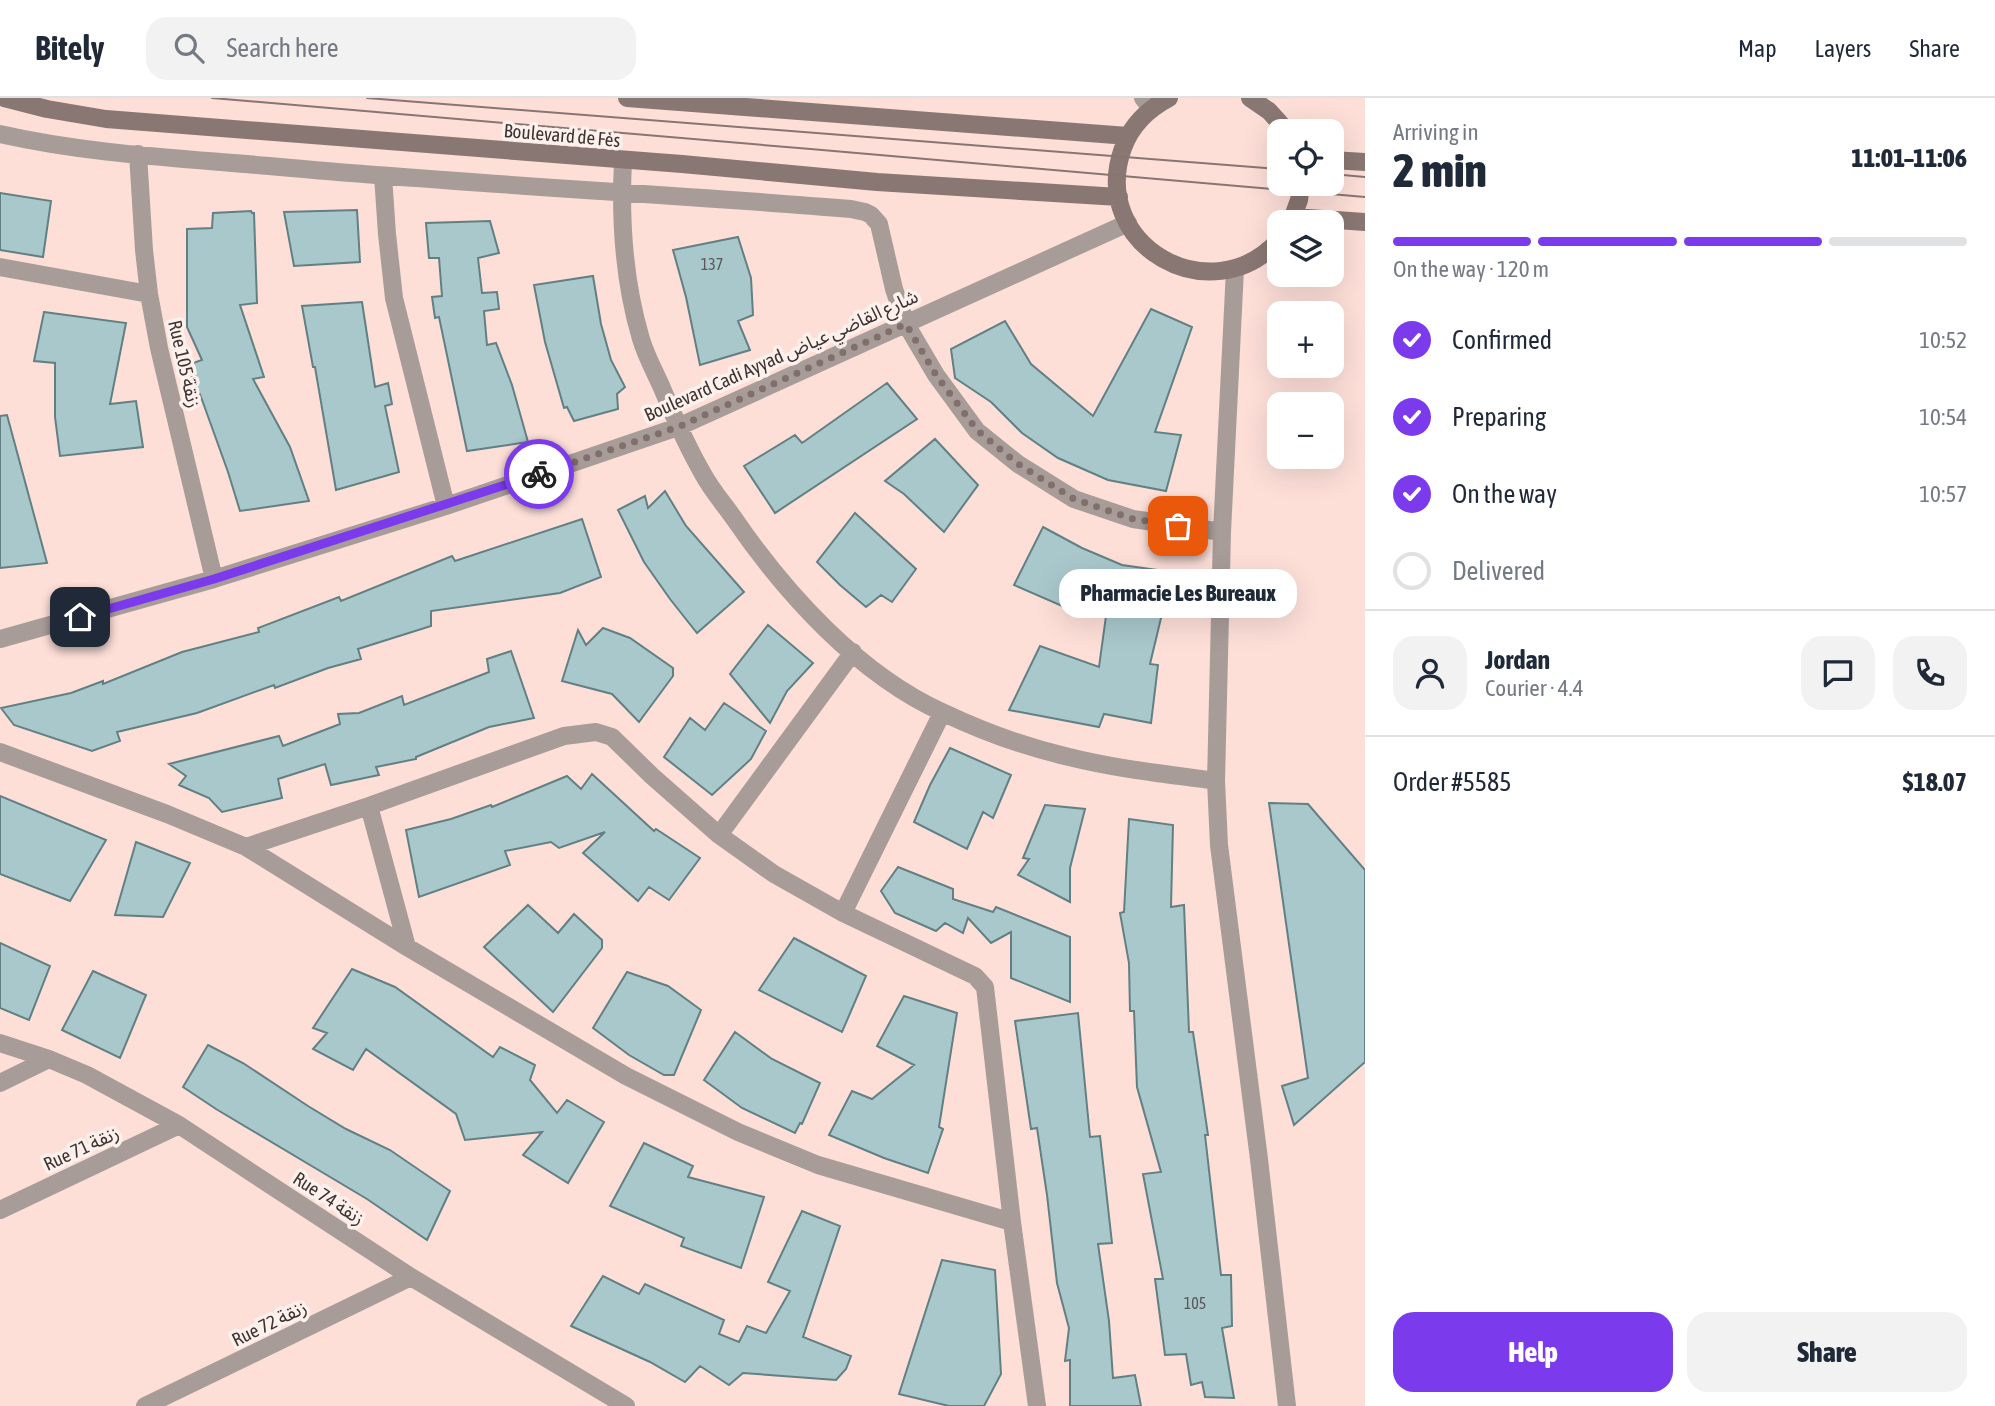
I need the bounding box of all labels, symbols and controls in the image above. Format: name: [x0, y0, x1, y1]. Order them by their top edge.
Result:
search box: [146, 17, 636, 80]
text: Bitely: [35, 29, 104, 67]
icon: search: [170, 29, 208, 67]
text: Search here: [226, 33, 339, 63]
text: Map: [1738, 35, 1777, 62]
text: Layers: [1815, 35, 1871, 62]
text: Share: [1909, 35, 1960, 62]
street label: Boulevard de Fès: [503, 119, 621, 151]
map controls: [1267, 119, 1344, 469]
button: locate: [1267, 119, 1344, 196]
text: Arriving in: [1393, 119, 1479, 145]
text: 11:01–11:06: [1851, 143, 1967, 173]
text: 2 min: [1393, 144, 1487, 197]
button: layers: [1267, 210, 1344, 287]
house number: 137: [701, 255, 723, 273]
text: On the way · 120 m: [1393, 256, 1549, 282]
street label: Boulevard Cadi Ayyad شارع القاضي عياض: [641, 284, 923, 430]
button: +: [1267, 301, 1344, 378]
street label: Rue 105 زنقة: [163, 318, 206, 410]
icon: check: [1393, 321, 1431, 359]
text: Confirmed: [1452, 325, 1552, 355]
text: 10:52: [1919, 327, 1967, 353]
button: −: [1267, 392, 1344, 469]
icon: check: [1393, 398, 1431, 436]
text: Preparing: [1452, 402, 1546, 432]
text: 10:54: [1919, 404, 1967, 430]
courier: [504, 439, 574, 509]
icon: bike: [520, 455, 558, 493]
icon: check: [1393, 475, 1431, 513]
text: On the way: [1452, 479, 1557, 509]
text: 10:57: [1919, 481, 1967, 507]
pin: [1148, 496, 1208, 556]
icon: bag: [1159, 507, 1197, 545]
text: Delivered: [1452, 556, 1545, 586]
callout: Pharmacie Les Bureaux: [1059, 568, 1297, 617]
text: Pharmacie Les Bureaux: [1080, 580, 1276, 606]
pin: [50, 587, 110, 647]
icon: home: [61, 598, 99, 636]
button: person: [1393, 636, 1467, 710]
button: chat: [1801, 636, 1875, 710]
button: phone: [1893, 636, 1967, 710]
text: Jordan: [1485, 645, 1550, 675]
text: Courier · 4.4: [1485, 675, 1584, 701]
text: Order #5585: [1393, 767, 1512, 797]
text: $18.07: [1903, 767, 1967, 797]
street label: Rue 71 زنقة: [40, 1121, 123, 1176]
street label: Rue 74 زنقة: [289, 1167, 369, 1230]
house number: 105: [1184, 1294, 1206, 1312]
street label: Rue 72 زنقة: [228, 1295, 310, 1351]
button: Help: [1393, 1312, 1673, 1392]
button: Share: [1687, 1312, 1967, 1392]

